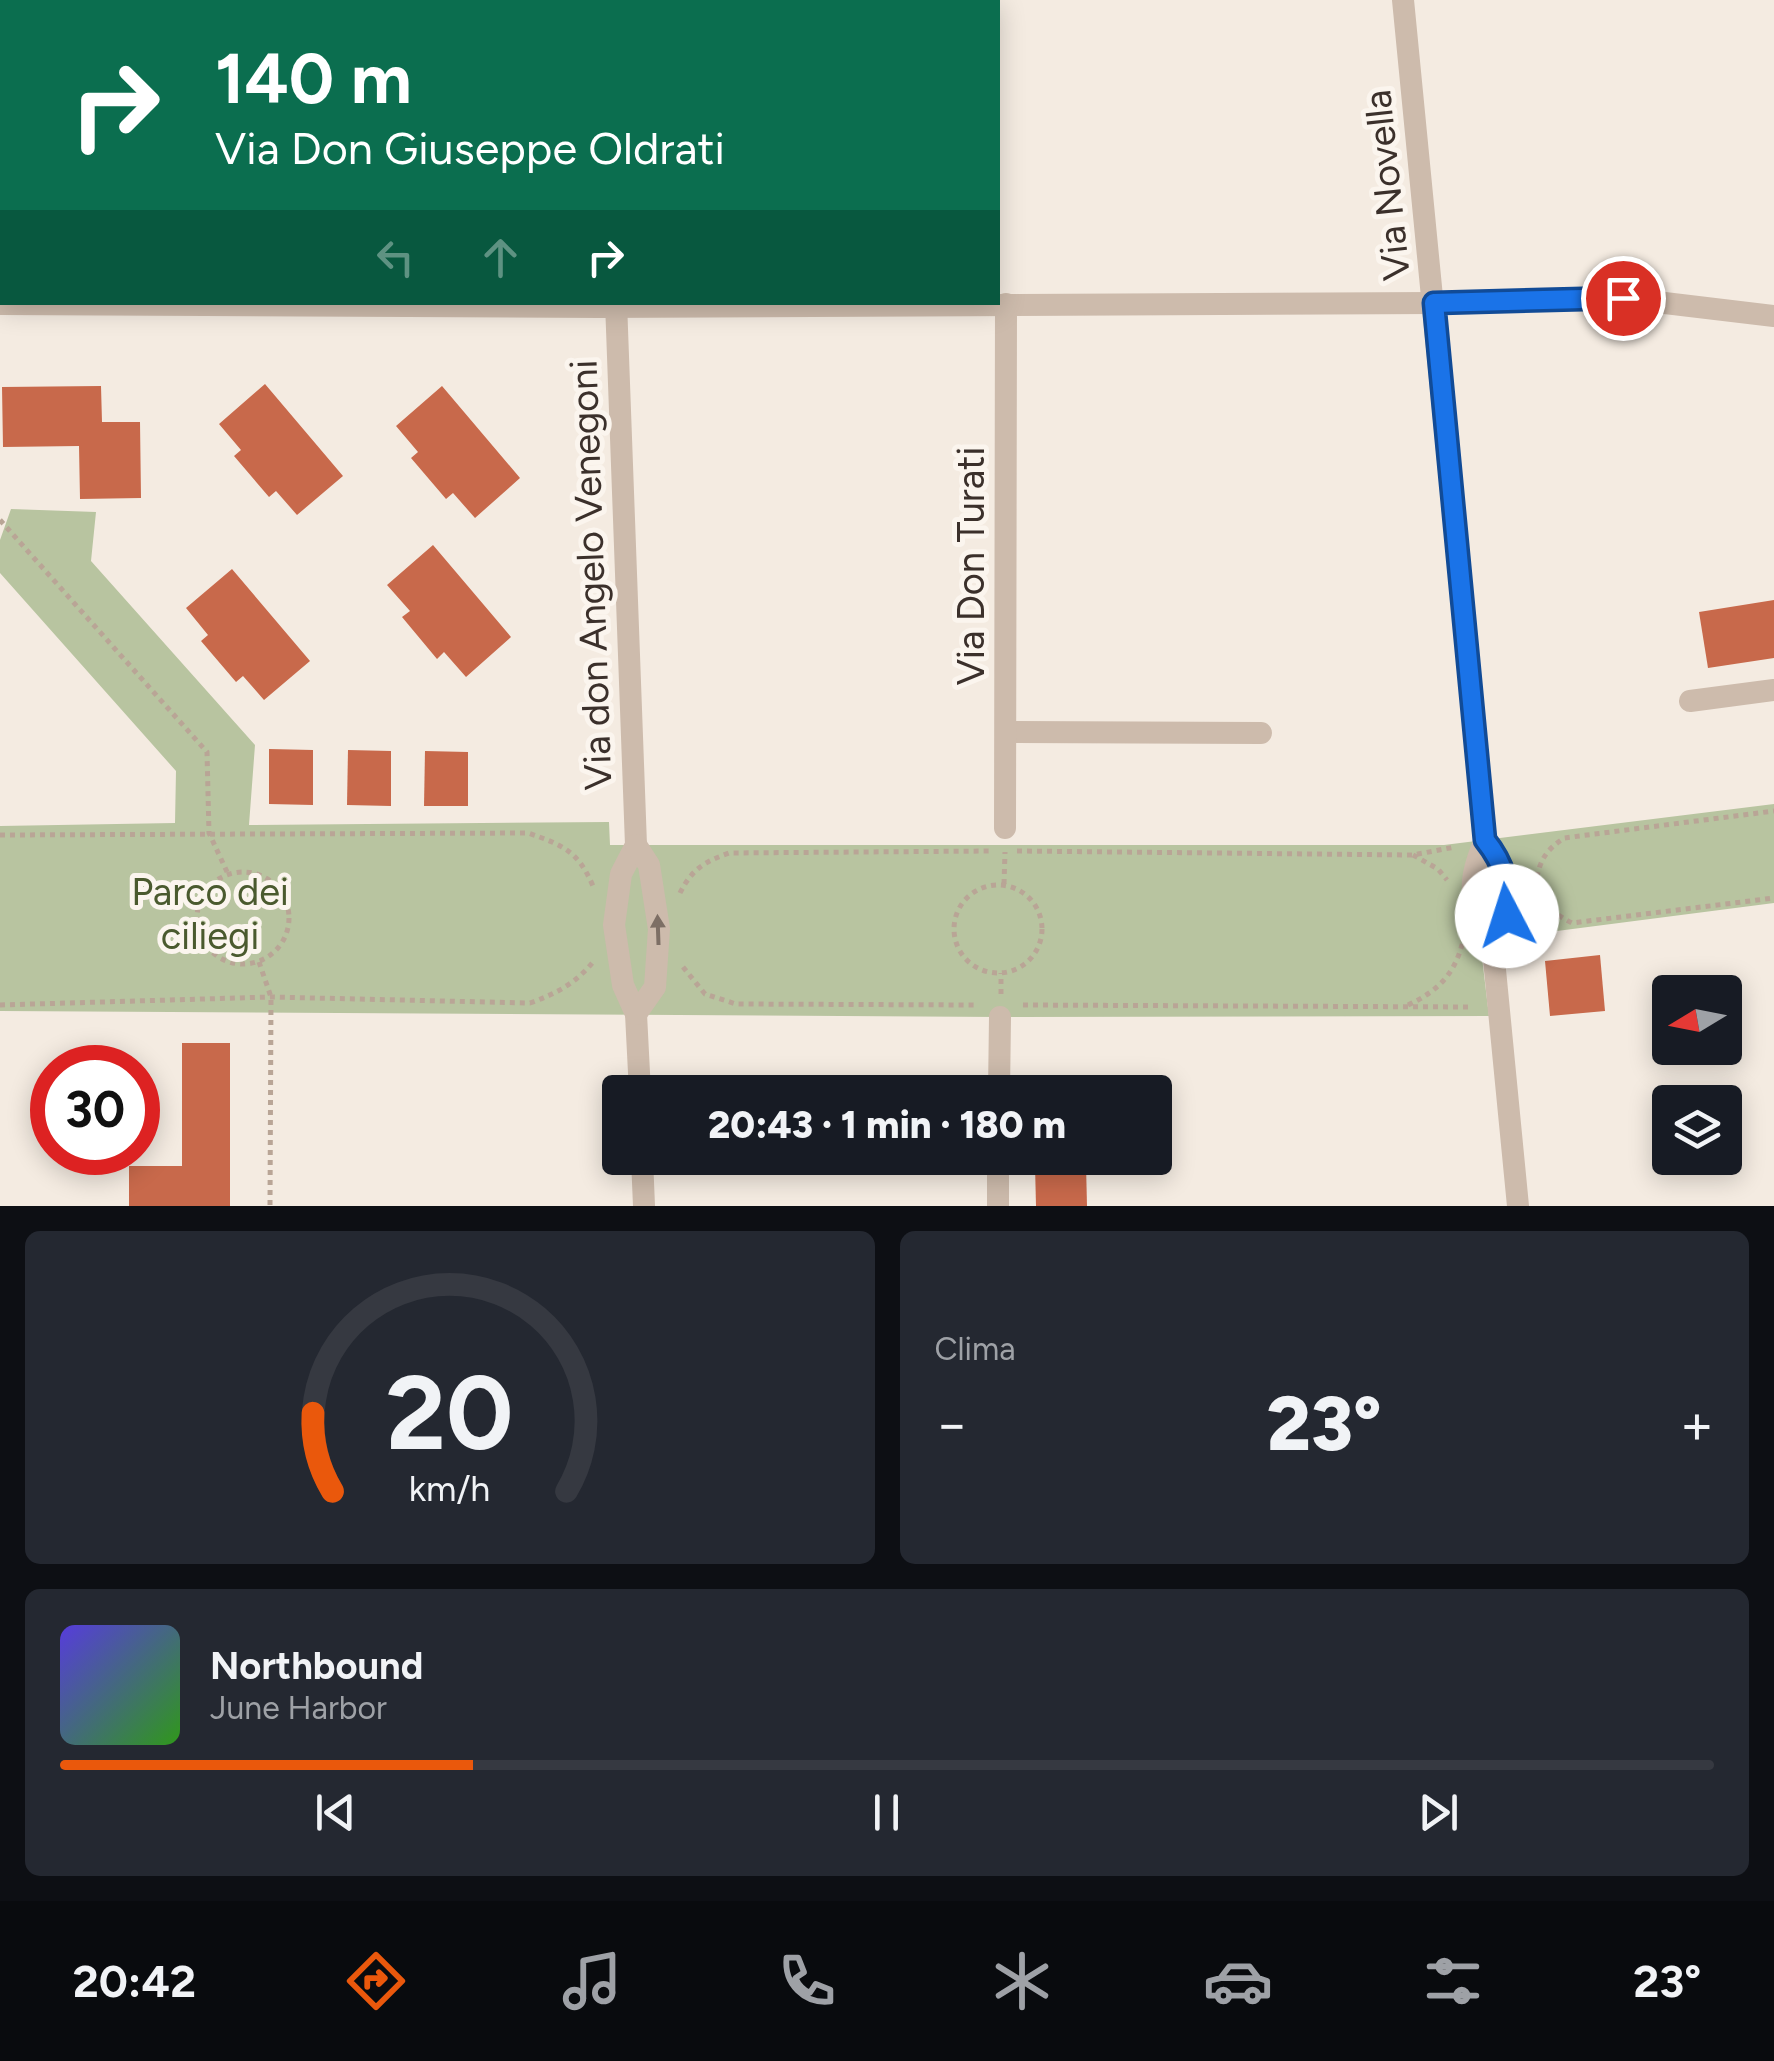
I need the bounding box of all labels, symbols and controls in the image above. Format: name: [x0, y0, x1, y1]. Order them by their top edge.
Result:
text: 140 m: [215, 36, 412, 121]
icon: right: [50, 40, 180, 170]
street label: Via Novella: [1354, 88, 1420, 282]
text: Via Don Giuseppe Oldrati: [215, 121, 725, 175]
icon: left: [368, 230, 423, 285]
icon: ahead: [473, 230, 528, 285]
icon: right: [578, 230, 633, 285]
pin: [1581, 256, 1666, 341]
icon: arrive: [1596, 271, 1651, 326]
street label: Via don Angelo Venegoni: [561, 359, 621, 791]
street label: Via Don Turati: [948, 447, 994, 685]
position arrow: [1455, 864, 1559, 968]
park label: Parco dei ciliegi: [131, 869, 289, 959]
one-way arrow: [650, 914, 666, 946]
north arrow: [1652, 975, 1742, 1065]
map controls: [1652, 975, 1742, 1175]
speed limit sign: 30: [30, 1045, 160, 1175]
button: layers: [1652, 1085, 1742, 1175]
text: 20:43 · 1 min · 180 m: [708, 1102, 1066, 1148]
text: Clima: [935, 1330, 1016, 1368]
text: 20: [386, 1350, 514, 1475]
text: 23°: [1267, 1379, 1382, 1469]
text: −: [935, 1391, 969, 1457]
text: +: [1680, 1391, 1714, 1457]
text: km/h: [409, 1467, 491, 1510]
text: Northbound: [210, 1643, 423, 1689]
text: June Harbor: [210, 1689, 387, 1727]
icon: previous: [308, 1785, 363, 1840]
icon: pause: [859, 1785, 914, 1840]
icon: next: [1411, 1785, 1466, 1840]
icon: directions: [341, 1946, 411, 2016]
icon: music: [557, 1946, 627, 2016]
icon: phone: [772, 1946, 842, 2016]
icon: climate: [987, 1946, 1057, 2016]
icon: car: [1203, 1946, 1273, 2016]
icon: filters: [1418, 1946, 1488, 2016]
text: 20:42: [73, 1954, 196, 2008]
text: 23°: [1633, 1954, 1701, 2008]

